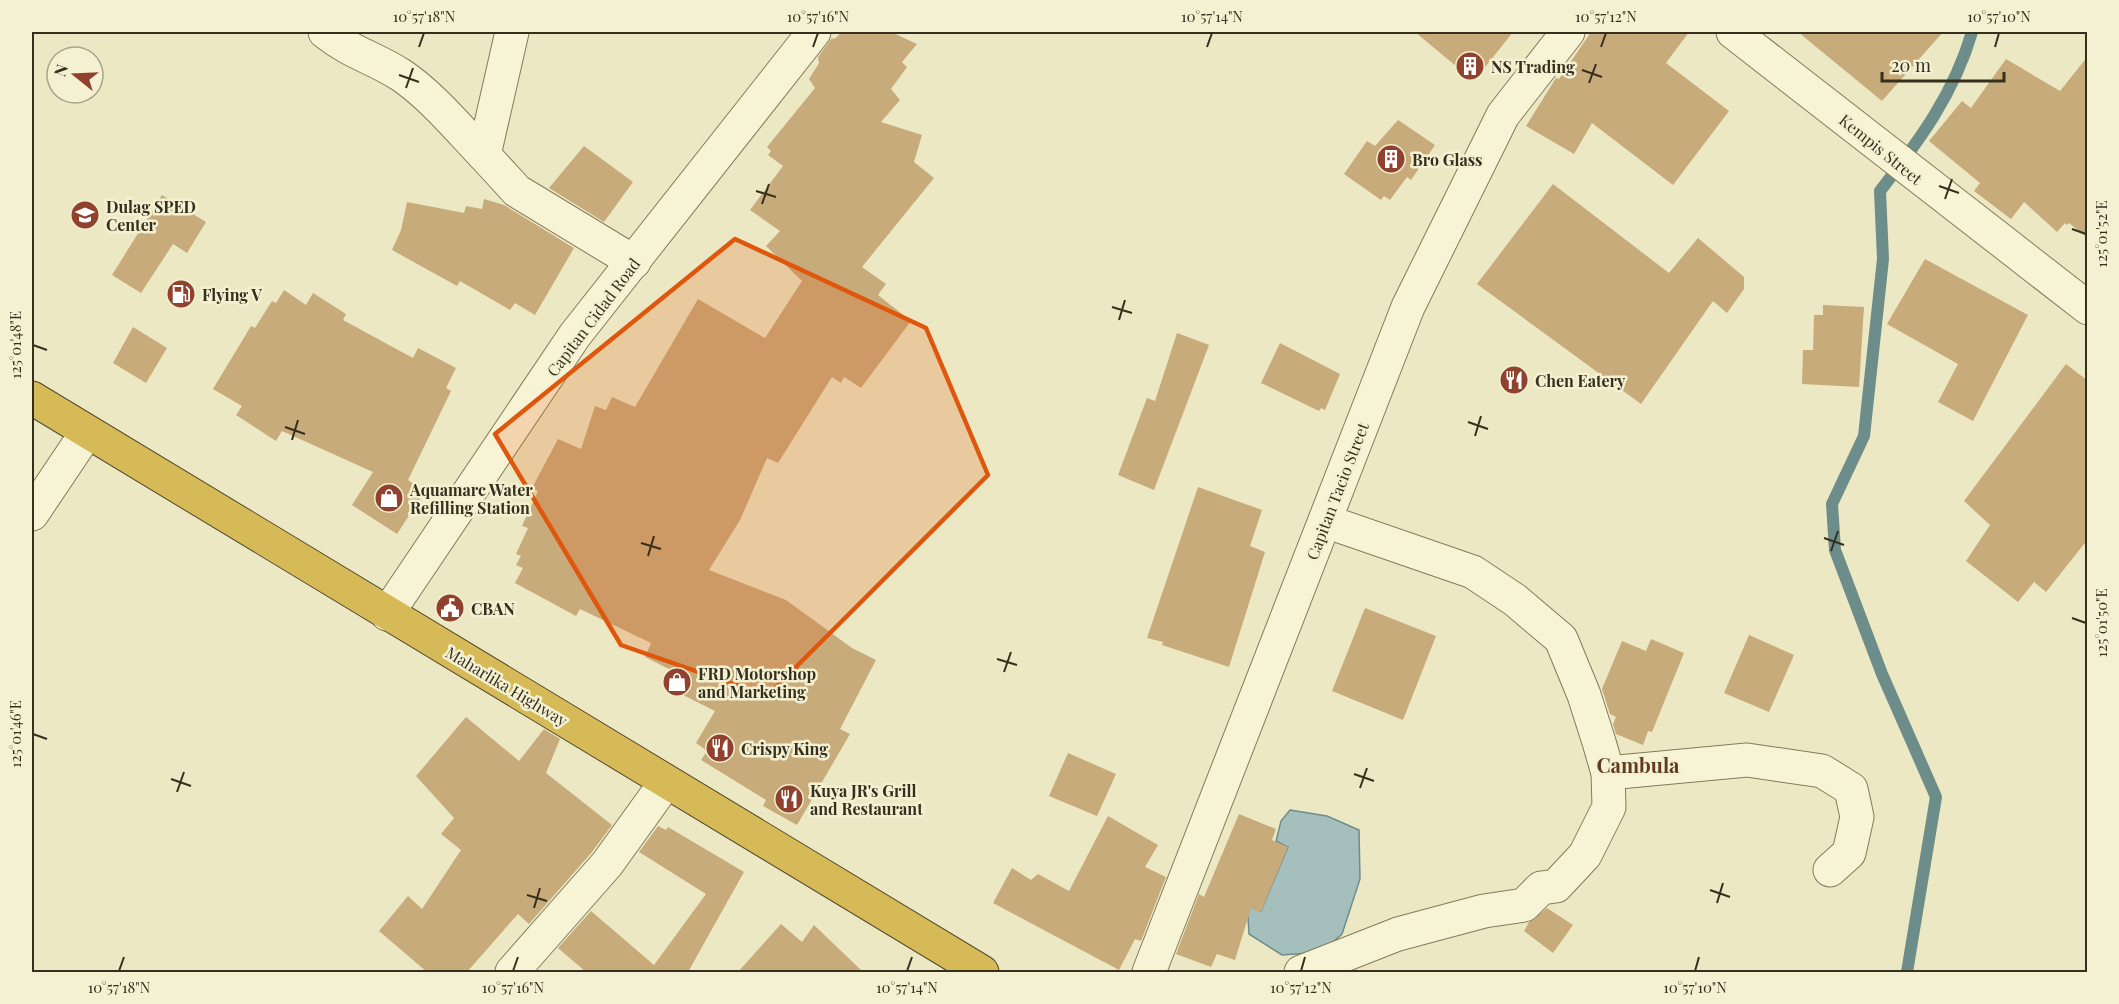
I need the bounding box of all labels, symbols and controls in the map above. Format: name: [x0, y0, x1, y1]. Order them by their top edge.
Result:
text: 10°57'18"N: [393, 6, 456, 26]
text: 10°57'16"N: [787, 6, 850, 26]
text: 10°57'14"N: [1181, 6, 1243, 26]
text: 10°57'12"N: [1575, 6, 1637, 26]
text: 10°57'10"N: [1967, 6, 2031, 26]
north arrow: [45, 45, 105, 105]
scale bar: [1882, 45, 2004, 83]
building icon: NS Trading: [1454, 50, 1486, 82]
text: 20 m: [1891, 53, 1931, 77]
place label: NS Trading: [1491, 56, 1575, 77]
text: N: [48, 61, 72, 79]
street label: Kempis Street: [1835, 109, 1927, 189]
building icon: Bro Glass: [1375, 143, 1407, 175]
place label: Bro Glass: [1412, 149, 1483, 170]
place label: Dulag SPED Center: [106, 196, 196, 235]
school or university icon: Dulag SPED Center: [69, 199, 101, 231]
text: 125°01'52"E: [2091, 200, 2111, 268]
street label: Capitan Cidad Road: [542, 254, 644, 380]
fuel station icon: Flying V: [165, 278, 197, 310]
place label: Flying V: [202, 284, 262, 305]
text: 125°01'48"E: [5, 311, 25, 379]
restaurant icon: Chen Eatery: [1498, 364, 1530, 396]
place label: Chen Eatery: [1535, 370, 1626, 391]
street label: Capitan Tacio Street: [1301, 419, 1373, 563]
place label: Aquamarc Water Refilling Station: [409, 479, 533, 518]
shop icon: Aquamarc Water Refilling Station: [373, 482, 405, 514]
text: 125°01'50"E: [2091, 588, 2111, 658]
public building icon: CBAN: [434, 592, 466, 624]
place label: CBAN: [471, 598, 515, 619]
street label: Maharlika Highway: [442, 641, 572, 731]
place label: FRD Motorshop and Marketing: [698, 663, 816, 702]
shop icon: FRD Motorshop and Marketing: [661, 666, 693, 698]
text: 125°01'46"E: [5, 700, 25, 768]
restaurant icon: Crispy King: [704, 732, 736, 764]
place label: Crispy King: [741, 738, 828, 759]
district label: Cambula: [1597, 751, 1680, 778]
place label: Kuya JR's Grill and Restaurant: [810, 780, 923, 819]
restaurant icon: Kuya JR's Grill and Restaurant: [773, 783, 805, 815]
text: 10°57'18"N: [88, 977, 151, 997]
text: 10°57'16"N: [482, 977, 545, 997]
text: 10°57'14"N: [876, 977, 938, 997]
text: 10°57'12"N: [1270, 977, 1332, 997]
text: 10°57'10"N: [1663, 977, 1727, 997]

